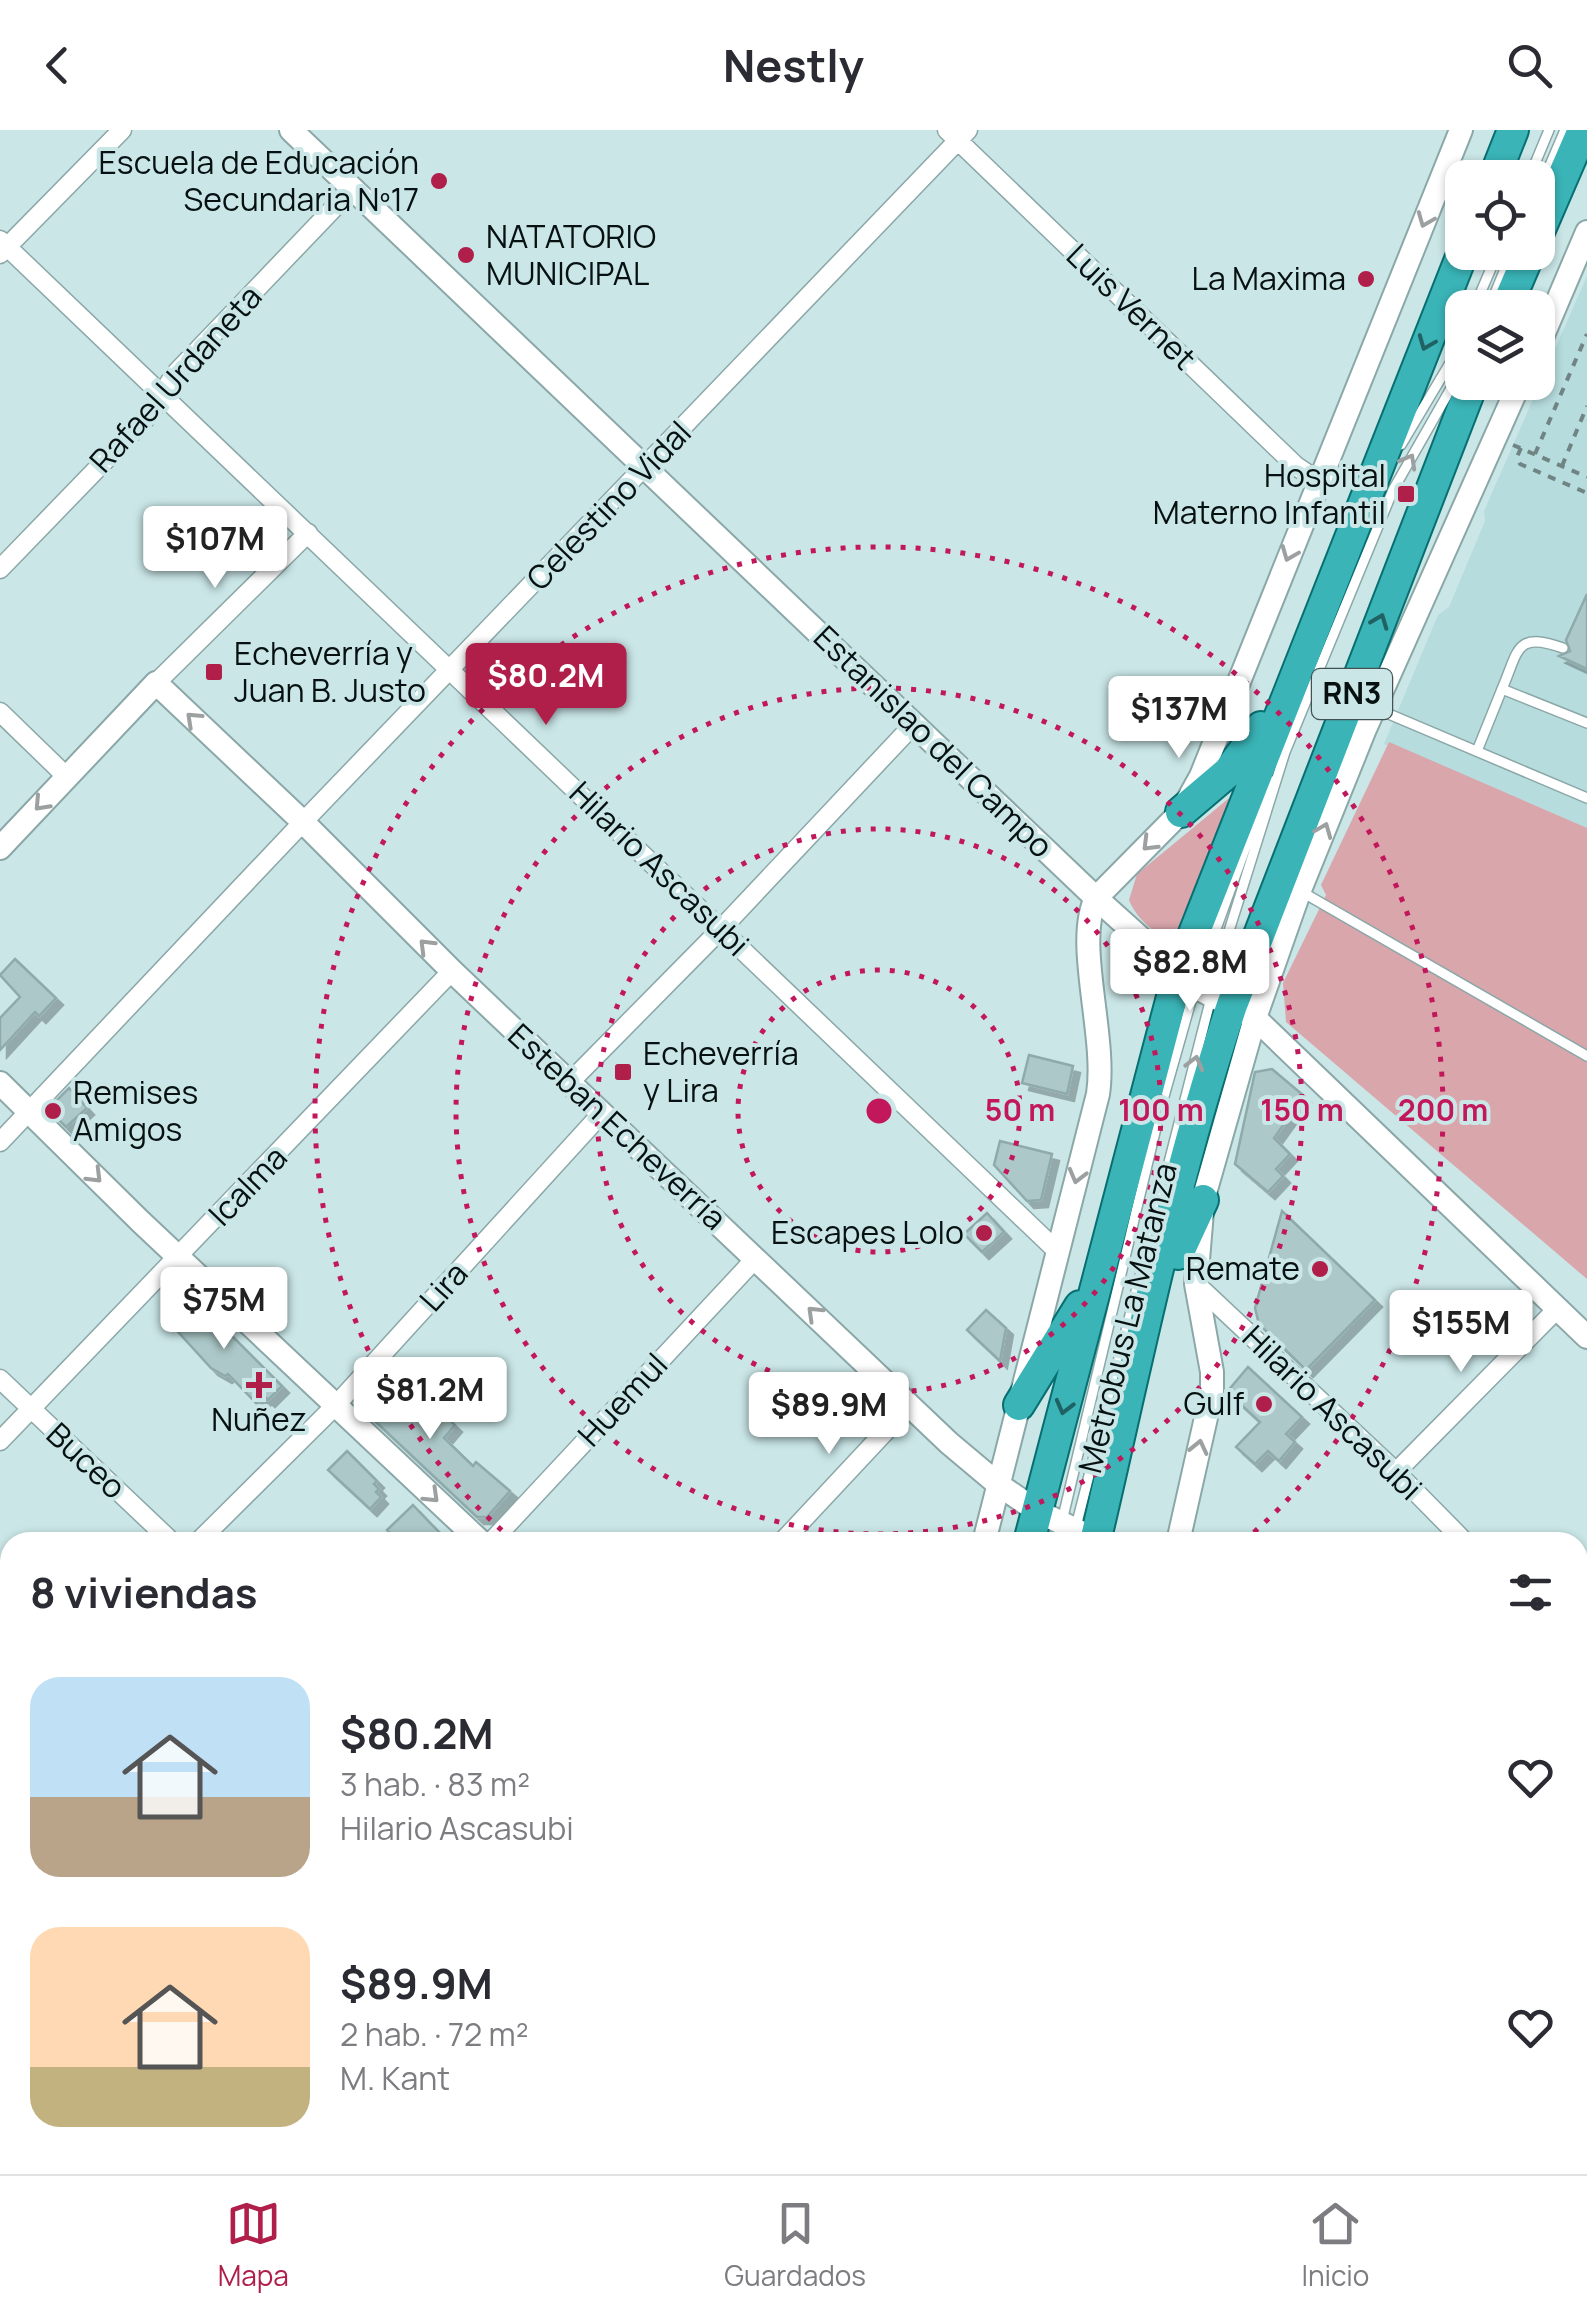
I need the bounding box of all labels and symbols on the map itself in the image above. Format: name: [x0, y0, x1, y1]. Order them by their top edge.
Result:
place label: Escuela de Educación Secundaria Nº17: [99, 140, 419, 221]
marker: Escuela de Educación Secundaria Nº17: [428, 170, 450, 192]
one-way arrow: [1416, 211, 1436, 228]
place label: NATATORIO MUNICIPAL: [486, 214, 656, 295]
street label: Luis Vernet: [1057, 233, 1206, 379]
marker: NATATORIO MUNICIPAL: [455, 244, 477, 266]
place label: La Maxima: [1192, 256, 1346, 300]
marker: La Maxima: [1355, 268, 1377, 290]
street label: Rafael Urdaneta: [79, 275, 271, 481]
one-way arrow: [1417, 333, 1437, 350]
street label: Celestino Vidal: [516, 411, 700, 600]
place label: Hospital Materno Infantil: [1153, 453, 1386, 534]
one-way arrow: [1396, 454, 1416, 472]
marker: Hospital Materno Infantil: [1395, 483, 1417, 505]
pin: $107M: [145, 506, 285, 591]
one-way arrow: [1281, 544, 1301, 562]
one-way arrow: [1368, 613, 1388, 630]
street label: Estanislao del Campo: [804, 615, 1063, 867]
place label: Echeverría y Juan B. Justo: [234, 631, 426, 712]
pin: $80.2M: [465, 643, 627, 728]
marker: Echeverría y Juan B. Justo: [203, 661, 225, 683]
road number: RN3: [1312, 669, 1392, 719]
pin: $137M: [1109, 676, 1249, 761]
one-way arrow: [186, 713, 205, 731]
street label: Hilario Ascasubi: [560, 771, 759, 965]
one-way arrow: [35, 793, 53, 811]
one-way arrow: [1313, 823, 1333, 840]
one-way arrow: [1143, 832, 1161, 850]
pin: $82.8M: [1109, 929, 1271, 1014]
one-way arrow: [420, 939, 438, 957]
street label: Esteban Echeverría: [499, 1013, 736, 1239]
place label: Echeverría y Lira: [643, 1031, 799, 1112]
one-way arrow: [1183, 1055, 1204, 1072]
marker: Echeverría y Lira: [612, 1061, 634, 1083]
place label: Remises Amigos: [73, 1070, 198, 1151]
text: 50 m: [985, 1089, 1055, 1130]
text: 100 m: [1118, 1089, 1204, 1130]
text: 150 m: [1260, 1089, 1344, 1130]
text: 200 m: [1398, 1089, 1488, 1130]
centre of rings: [861, 1093, 897, 1129]
marker: Remises Amigos: [42, 1100, 64, 1122]
street label: Icalma: [198, 1136, 296, 1235]
street label: Metrobus La Matanza: [1067, 1158, 1187, 1477]
one-way arrow: [83, 1164, 101, 1182]
one-way arrow: [1067, 1167, 1088, 1184]
place label: Escapes Lolo: [771, 1210, 964, 1254]
marker: Escapes Lolo: [973, 1222, 995, 1244]
place label: Remate: [1186, 1246, 1300, 1290]
street label: Lira: [409, 1252, 477, 1321]
marker: Remate: [1309, 1258, 1331, 1280]
pin: $75M: [165, 1267, 283, 1352]
pin: $155M: [1391, 1290, 1531, 1375]
one-way arrow: [808, 1307, 826, 1325]
street label: Hilario Ascasubi: [1233, 1315, 1432, 1509]
street label: Huemul: [568, 1343, 677, 1456]
pin: $81.2M: [349, 1357, 511, 1442]
pin: $89.9M: [748, 1372, 910, 1457]
marker: Nuñez: [248, 1374, 270, 1396]
place label: Gulf: [1184, 1381, 1245, 1425]
marker: Gulf: [1253, 1393, 1275, 1415]
place label: Nuñez: [211, 1397, 307, 1441]
one-way arrow: [1055, 1398, 1076, 1415]
street label: Buceo: [37, 1412, 136, 1508]
one-way arrow: [1187, 1439, 1208, 1456]
one-way arrow: [420, 1484, 438, 1502]

